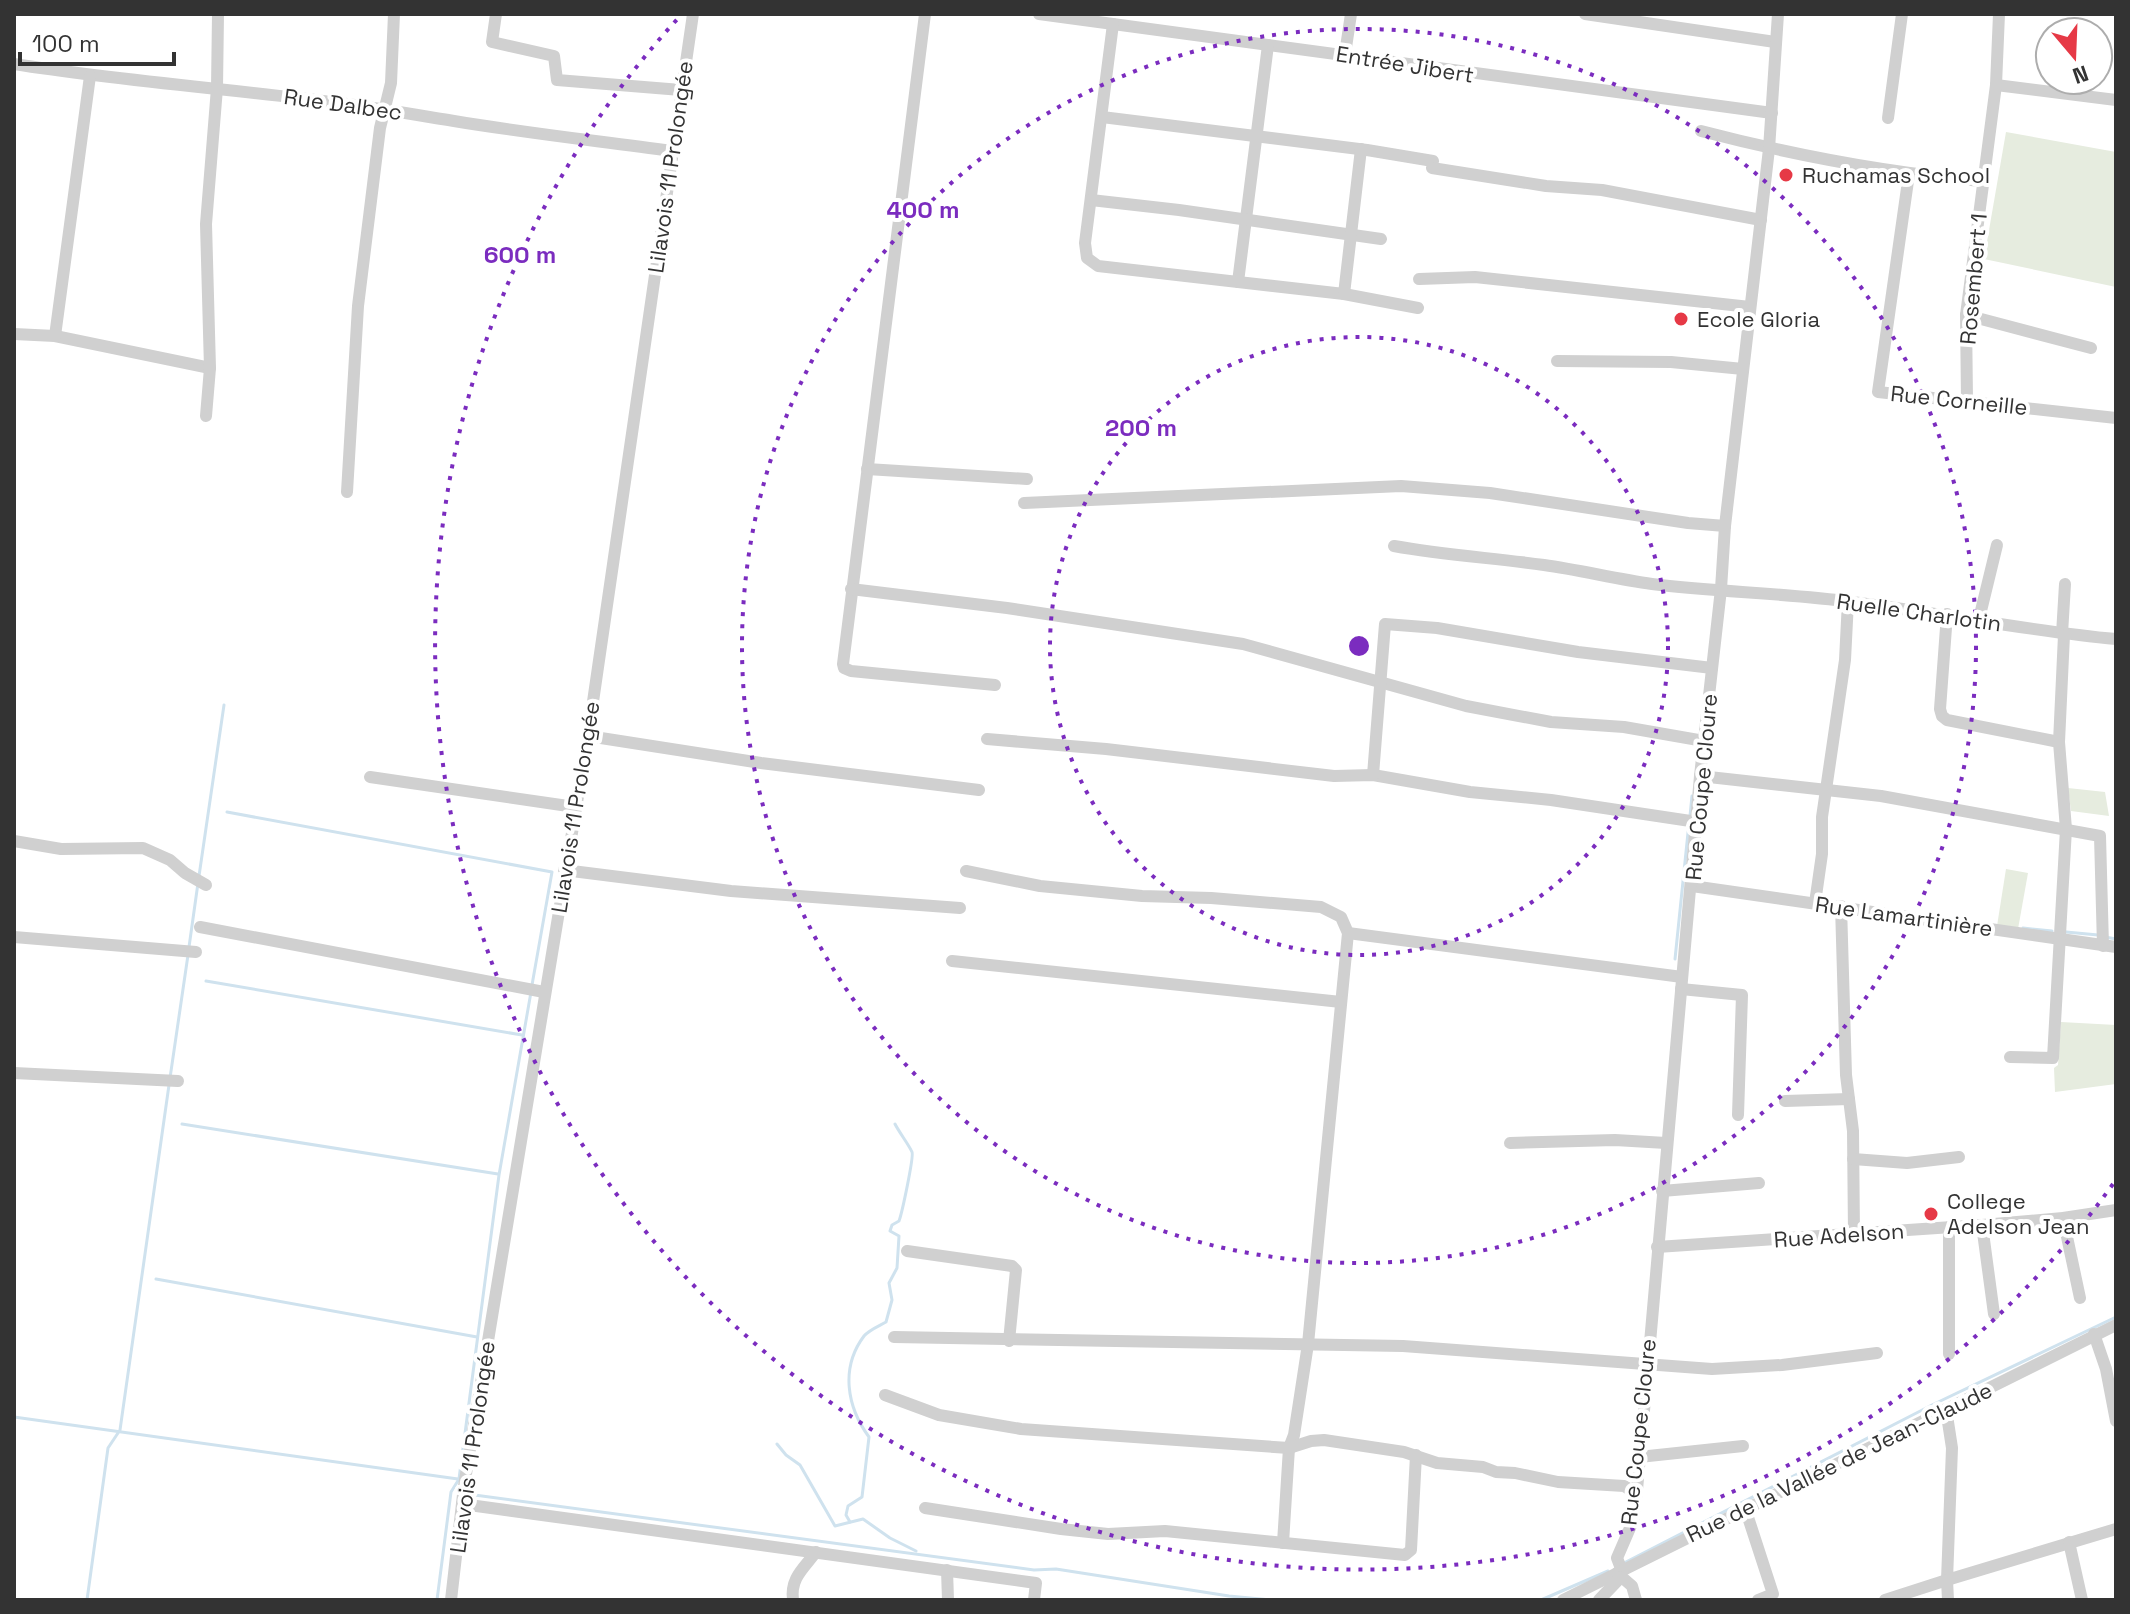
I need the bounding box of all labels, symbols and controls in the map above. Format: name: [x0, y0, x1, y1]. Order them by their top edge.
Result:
scale bar: [20, 16, 174, 66]
north arrow: [2034, 16, 2114, 96]
text: 100 m: [32, 28, 100, 59]
street label: Entrée Jibert: [1334, 39, 1476, 89]
street label: Lilavois 11 Prolongée: [641, 59, 699, 275]
text: N: [2069, 59, 2092, 91]
street label: Rue Dalbec: [282, 82, 404, 126]
place label: Ruchamas School: [1802, 161, 1990, 189]
marker: Ruchamas School: [1777, 166, 1795, 184]
text: 400 m: [887, 194, 959, 225]
street label: Rosembert 1: [1953, 212, 1993, 346]
text: 600 m: [484, 239, 556, 270]
place label: Ecole Gloria: [1697, 305, 1820, 333]
marker: Ecole Gloria: [1672, 310, 1690, 328]
street label: Rue Corneille: [1889, 379, 2029, 421]
text: 200 m: [1105, 412, 1177, 443]
street label: Ruelle Charlotin: [1835, 587, 2003, 637]
centre of rings: [1345, 632, 1373, 660]
street label: Rue Coupe Cloure: [1679, 692, 1723, 882]
street label: Lilavois 11 Prolongée: [544, 699, 606, 915]
street label: Rue Lamartinière: [1813, 890, 1995, 942]
place label: College Adelson Jean: [1947, 1187, 2089, 1240]
marker: College Adelson Jean: [1922, 1205, 1940, 1223]
street label: Rue Adelson: [1773, 1216, 1905, 1254]
street label: Rue Coupe Cloure: [1614, 1337, 1662, 1527]
street label: Lilavois 11 Prolongée: [443, 1339, 501, 1555]
street label: Rue de la Vallée de Jean-Claude: [1681, 1375, 1997, 1549]

